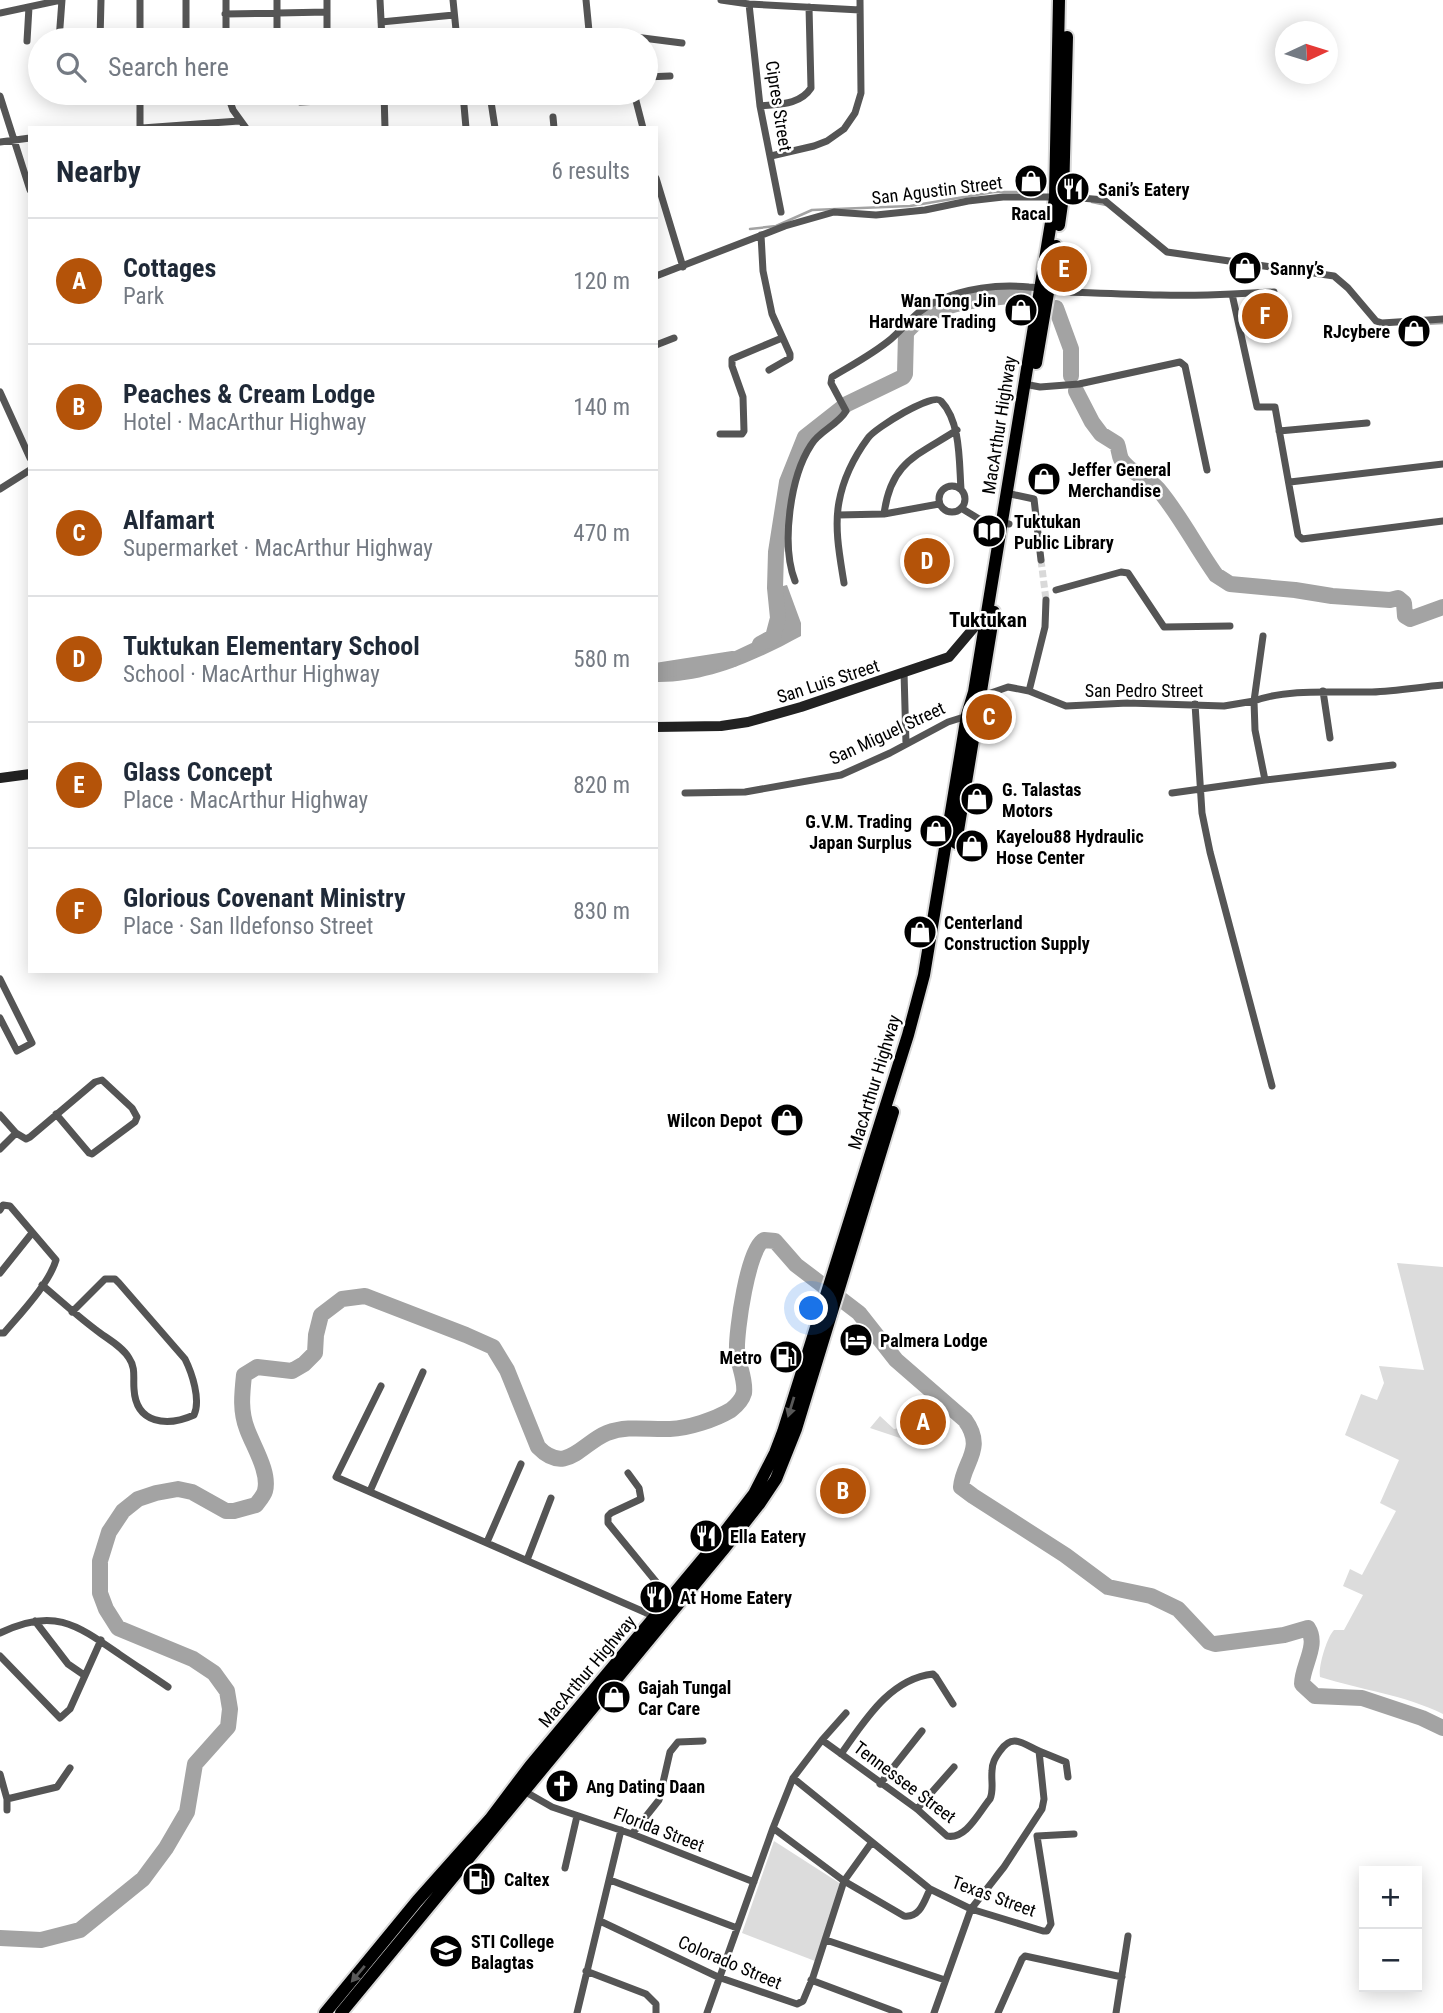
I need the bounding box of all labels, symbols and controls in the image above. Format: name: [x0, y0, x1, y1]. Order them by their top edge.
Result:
north arrow: [1275, 21, 1338, 84]
search box: [28, 28, 658, 105]
icon: search: [52, 48, 90, 86]
text: Search here: [108, 52, 229, 82]
street label: Cipres Street: [761, 59, 797, 153]
text: Nearby: [56, 154, 141, 189]
text: 6 results: [552, 158, 630, 185]
shop icon: Racal: [1012, 162, 1050, 200]
restaurant icon: Sani’s Eatery: [1054, 170, 1092, 208]
street label: San Agustin Street: [870, 172, 1004, 208]
place label: Sani’s Eatery: [1098, 179, 1190, 200]
place label: Racal: [1011, 203, 1051, 224]
pin: E: [1041, 243, 1087, 295]
shop icon: Sanny’s: [1226, 249, 1264, 287]
text: Cottages: [123, 253, 216, 283]
place label: Sanny’s: [1270, 258, 1324, 279]
text: A: [72, 268, 86, 295]
text: 120 m: [573, 268, 630, 295]
text: Park: [123, 283, 164, 310]
place label: Wan Tong Jin Hardware Trading: [869, 290, 996, 332]
pin: F: [1242, 290, 1288, 342]
shop icon: Wan Tong Jin Hardware Trading: [1002, 291, 1040, 329]
shop icon: RJcybere: [1395, 312, 1433, 350]
place label: RJcybere: [1323, 321, 1390, 342]
street label: MacArthur Highway: [978, 354, 1020, 496]
text: Peaches & Cream Lodge: [123, 379, 375, 409]
text: B: [73, 394, 85, 421]
text: 140 m: [573, 394, 630, 421]
text: Hotel · MacArthur Highway: [123, 409, 366, 436]
place label: Jeffer General Merchandise: [1068, 459, 1171, 501]
shop icon: Jeffer General Merchandise: [1025, 460, 1063, 498]
text: Alfamart: [123, 505, 215, 535]
place label: Tuktukan Public Library: [1014, 511, 1114, 553]
library icon: Tuktukan Public Library: [970, 512, 1008, 550]
text: C: [72, 520, 86, 547]
text: 470 m: [573, 520, 630, 547]
text: Supermarket · MacArthur Highway: [123, 535, 433, 562]
pin: D: [904, 535, 950, 587]
district label: Tuktukan: [949, 608, 1027, 632]
text: Tuktukan Elementary School: [123, 631, 420, 661]
text: D: [73, 646, 86, 673]
text: 580 m: [573, 646, 630, 673]
street label: San Luis Street: [774, 655, 882, 707]
text: School · MacArthur Highway: [123, 661, 380, 688]
street label: San Pedro Street: [1085, 680, 1203, 701]
pin: C: [966, 691, 1012, 743]
street label: San Miguel Street: [826, 697, 948, 769]
text: Glass Concept: [123, 757, 272, 787]
text: E: [73, 772, 85, 799]
text: 820 m: [573, 772, 630, 799]
place label: G. Talastas Motors: [1002, 779, 1082, 821]
shop icon: G. Talastas Motors: [958, 780, 996, 818]
text: Place · MacArthur Highway: [123, 787, 368, 814]
place label: G.V.M. Trading Japan Surplus: [805, 811, 912, 853]
shop icon: G.V.M. Trading Japan Surplus: [917, 812, 955, 850]
place label: Kayelou88 Hydraulic Hose Center: [996, 826, 1144, 868]
shop icon: Kayelou88 Hydraulic Hose Center: [953, 827, 991, 865]
text: Glorious Covenant Ministry: [123, 883, 406, 913]
text: F: [74, 898, 84, 925]
text: 830 m: [573, 898, 630, 925]
place label: Centerland Construction Supply: [944, 912, 1090, 954]
text: Place · San Ildefonso Street: [123, 913, 373, 940]
shop icon: Centerland Construction Supply: [901, 913, 939, 951]
street label: MacArthur Highway: [844, 1012, 905, 1152]
shop icon: Wilcon Depot: [768, 1101, 806, 1139]
place label: Wilcon Depot: [667, 1110, 762, 1131]
your location: [794, 1291, 828, 1325]
hotel icon: Palmera Lodge: [837, 1321, 875, 1359]
place label: Palmera Lodge: [880, 1330, 988, 1351]
fuel station icon: Metro: [767, 1338, 805, 1376]
place label: Metro: [720, 1347, 762, 1368]
one-way arrow: [785, 1396, 795, 1417]
pin: A: [900, 1396, 946, 1448]
pin: B: [820, 1465, 866, 1517]
restaurant icon: Ella Eatery: [687, 1517, 725, 1555]
place label: Ella Eatery: [730, 1526, 806, 1547]
restaurant icon: At Home Eatery: [637, 1578, 675, 1616]
place label: At Home Eatery: [680, 1587, 792, 1608]
street label: MacArthur Highway: [534, 1610, 640, 1731]
place label: Gajah Tungal Car Care: [638, 1677, 731, 1719]
shop icon: Gajah Tungal Car Care: [595, 1678, 633, 1716]
street label: Tennessee Street: [850, 1737, 960, 1827]
church icon: Ang Dating Daan: [543, 1767, 581, 1805]
place label: Ang Dating Daan: [586, 1776, 705, 1797]
street label: Florida Street: [611, 1802, 707, 1856]
fuel station icon: Caltex: [460, 1860, 498, 1898]
map controls: [1359, 1866, 1422, 1992]
button: +: [1359, 1866, 1422, 1929]
place label: Caltex: [504, 1869, 550, 1890]
street label: Texas Street: [949, 1871, 1039, 1921]
button: −: [1359, 1929, 1422, 1992]
place label: STI College Balagtas: [471, 1931, 554, 1973]
street label: Colorado Street: [675, 1931, 785, 1993]
school or university icon: STI College Balagtas: [427, 1932, 465, 1970]
one-way arrow: [351, 1965, 366, 1982]

